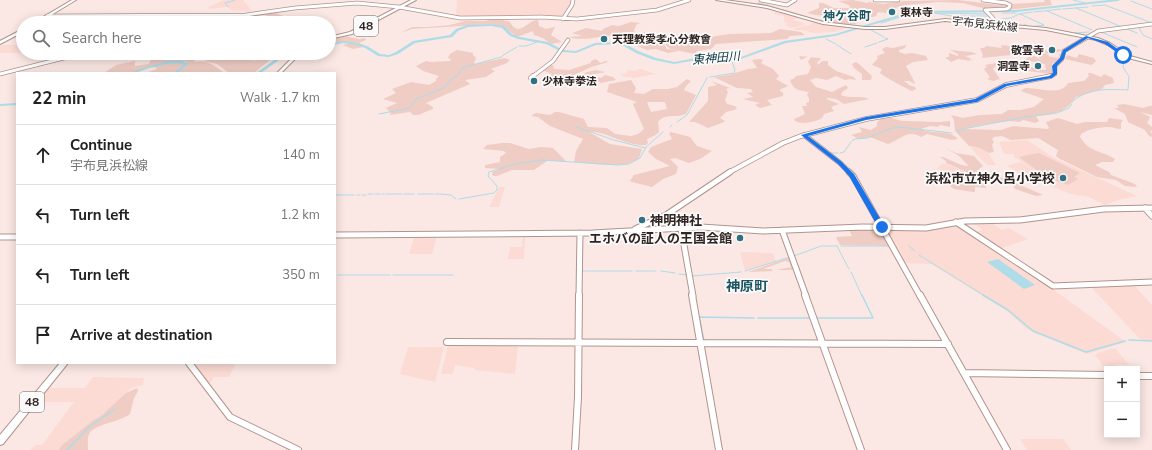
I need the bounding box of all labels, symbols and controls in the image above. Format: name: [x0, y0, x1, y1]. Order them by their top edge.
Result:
place label: 東林寺: [900, 5, 933, 20]
marker: 東林寺: [887, 7, 897, 17]
district label: 神ケ谷町: [823, 8, 871, 24]
street label: 宇布見浜松線: [951, 14, 1019, 35]
search box: [16, 16, 336, 60]
road number: 48: [354, 16, 378, 36]
icon: search: [30, 27, 52, 49]
text: Search here: [62, 28, 142, 48]
place label: 天理教愛孝心分教會: [612, 32, 711, 47]
marker: 天理教愛孝心分教會: [599, 34, 609, 44]
place label: 敬雲寺: [1011, 43, 1044, 58]
marker: 敬雲寺: [1047, 45, 1057, 55]
route start: [1114, 46, 1132, 64]
water label: 東神田川: [691, 48, 743, 68]
place label: 洞雲寺: [997, 59, 1030, 74]
marker: 洞雲寺: [1033, 61, 1043, 71]
place label: 少林寺拳法: [542, 74, 597, 89]
marker: 少林寺拳法: [529, 76, 539, 86]
text: 22 min: [32, 87, 86, 110]
text: Walk · 1.7 km: [240, 89, 320, 107]
text: Continue: [70, 135, 132, 155]
icon: ahead: [32, 144, 54, 166]
text: 140 m: [282, 146, 320, 164]
text: 宇布見浜松線: [70, 157, 148, 175]
place label: 浜松市立神久呂小学校: [925, 170, 1055, 188]
marker: 浜松市立神久呂小学校: [1058, 173, 1068, 183]
icon: left: [32, 204, 54, 226]
text: Turn left: [70, 205, 129, 225]
text: 1.2 km: [280, 206, 320, 224]
place label: 神明神社: [650, 212, 702, 230]
marker: 神明神社: [637, 215, 647, 225]
route end: [873, 218, 891, 236]
place label: エホバの証人の王国会館: [589, 230, 732, 248]
marker: エホバの証人の王国会館: [735, 233, 745, 243]
icon: left: [32, 264, 54, 286]
text: Turn left: [70, 265, 129, 285]
text: 350 m: [282, 266, 320, 284]
district label: 神原町: [726, 277, 768, 296]
icon: arrive: [32, 324, 54, 346]
text: Arrive at destination: [70, 325, 213, 345]
map controls: [1104, 366, 1140, 438]
button: +: [1104, 366, 1140, 402]
road number: 48: [20, 392, 44, 412]
button: −: [1104, 402, 1140, 438]

